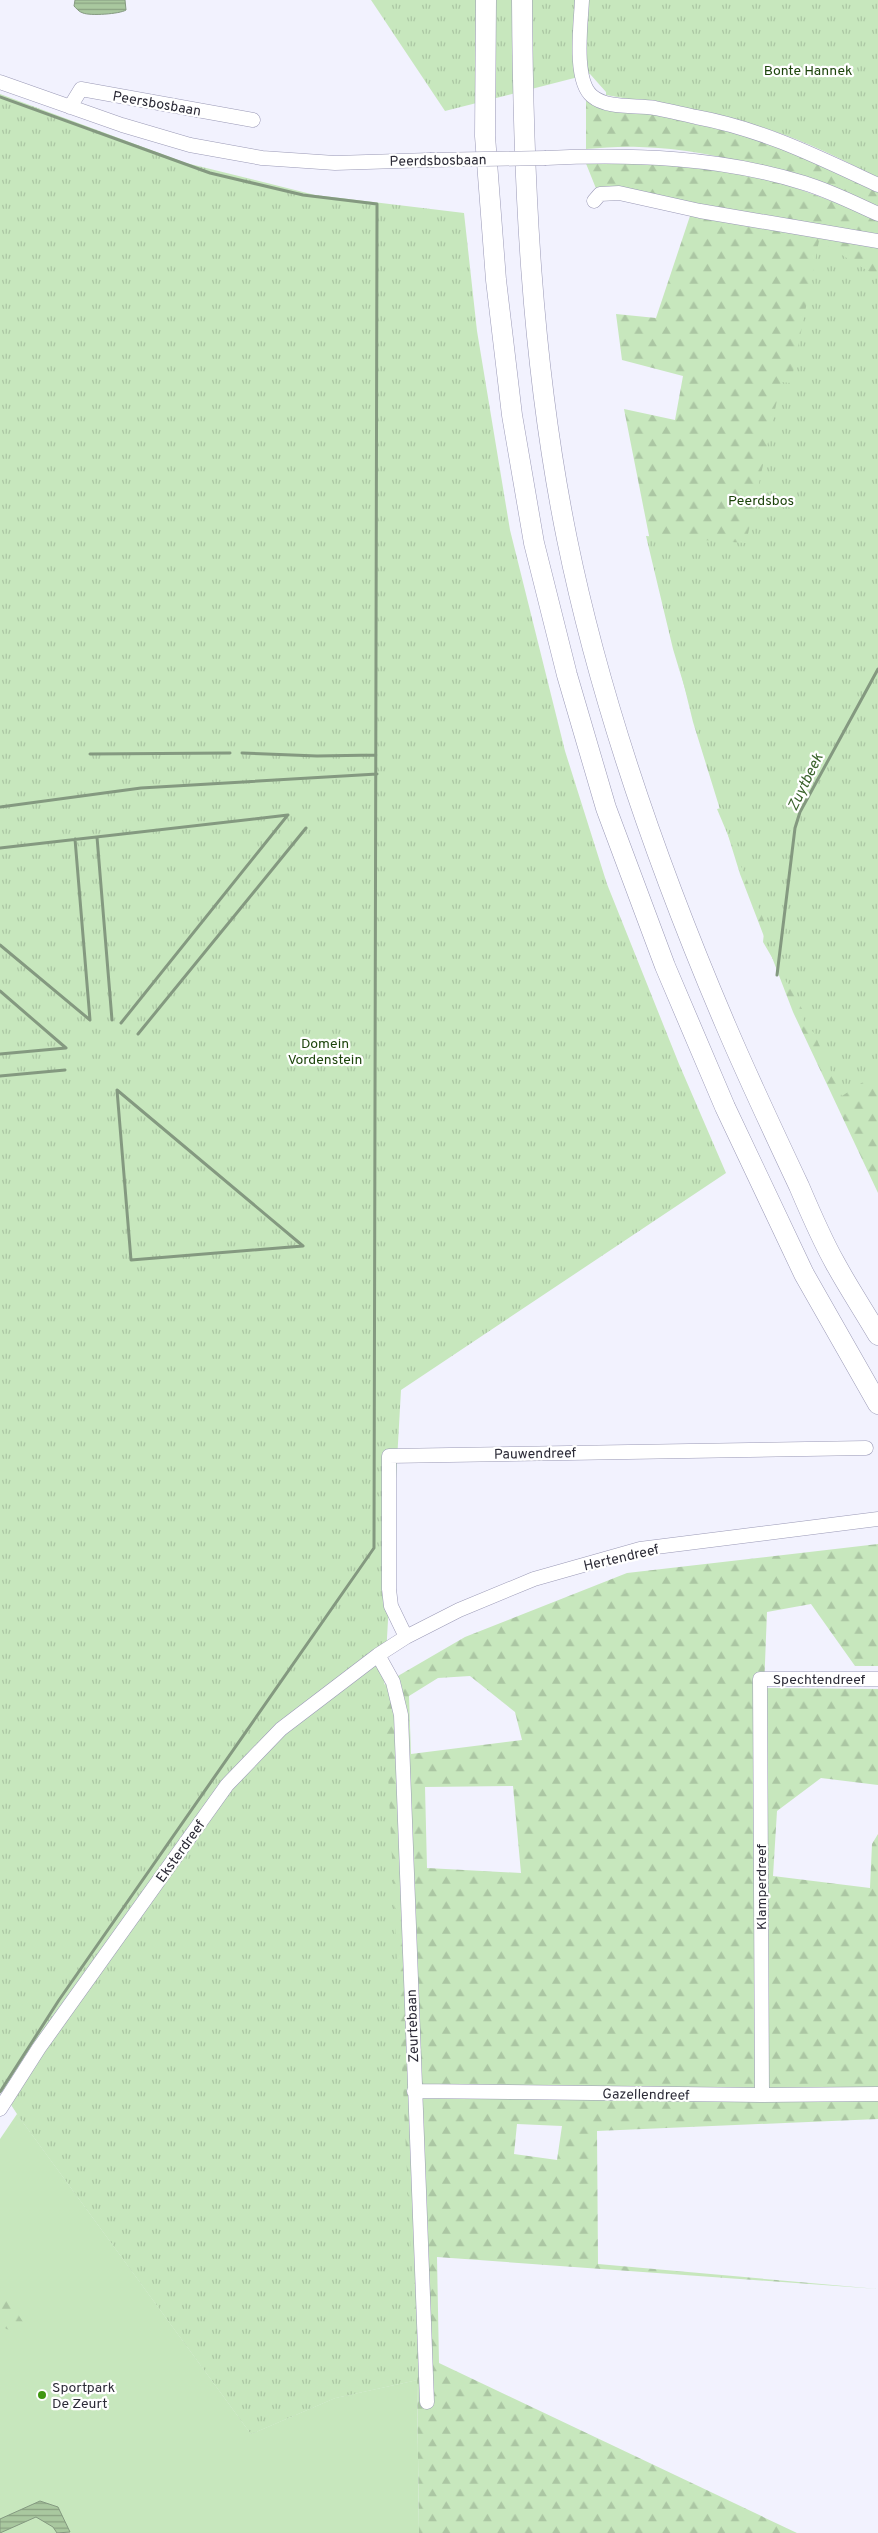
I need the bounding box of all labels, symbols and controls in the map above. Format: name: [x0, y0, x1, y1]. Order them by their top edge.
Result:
park label: Bonte Hannek: [764, 63, 852, 80]
street label: Peersbosbaan: [111, 88, 202, 121]
street label: Peerdsbosbaan: [389, 152, 487, 171]
park label: Peerdsbos: [728, 493, 794, 510]
water label: Zuytbeek: [784, 750, 829, 814]
park label: Domein Vordenstein: [288, 1036, 362, 1069]
street label: Pauwendreef: [494, 1445, 577, 1464]
street label: Hertendreef: [582, 1541, 661, 1575]
street label: Spechtendreef: [773, 1672, 866, 1689]
street label: Eksterdreef: [153, 1817, 210, 1886]
street label: Klamperdreef: [754, 1844, 771, 1930]
street label: Zeurtebaan: [404, 1989, 423, 2063]
street label: Gazellendreef: [602, 2086, 690, 2105]
place label: Sportpark De Zeurt: [52, 2380, 115, 2413]
marker: Sportpark De Zeurt: [36, 2389, 48, 2401]

